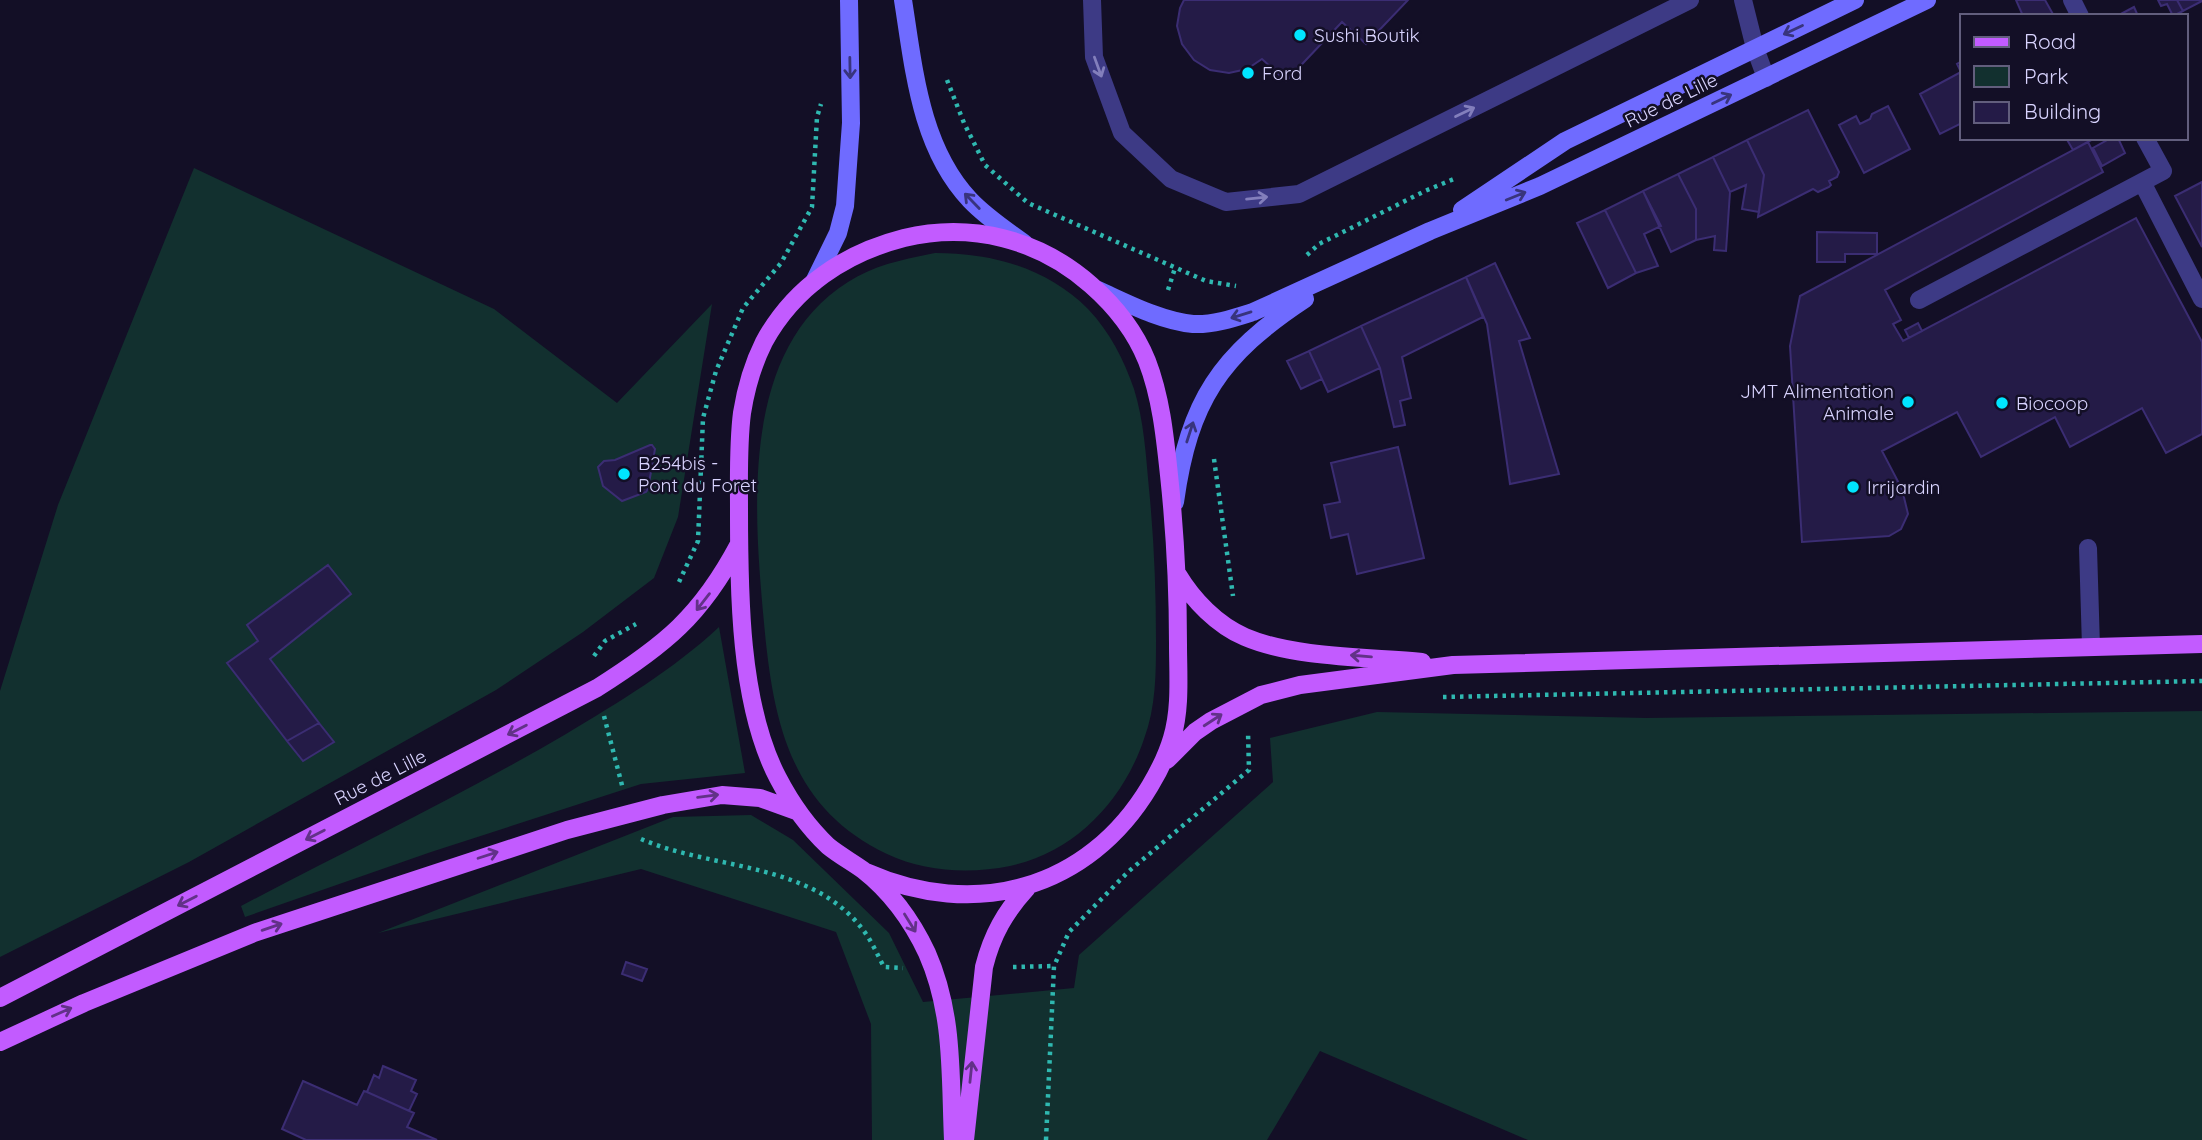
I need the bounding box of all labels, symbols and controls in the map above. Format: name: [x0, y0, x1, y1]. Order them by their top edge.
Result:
legend: [1960, 14, 2188, 140]
place label: Sushi Boutik: [1314, 23, 1420, 47]
one-way arrow: [1783, 24, 1804, 37]
marker: Sushi Boutik: [1292, 27, 1308, 43]
text: Road: [2024, 28, 2076, 54]
one-way arrow: [844, 56, 857, 79]
one-way arrow: [1093, 56, 1105, 78]
place label: Ford: [1262, 61, 1302, 85]
text: Park: [2024, 63, 2068, 89]
marker: Ford: [1240, 65, 1256, 81]
street label: Rue de Lille: [1621, 67, 1721, 133]
one-way arrow: [1711, 92, 1732, 106]
text: Building: [2024, 98, 2101, 124]
one-way arrow: [1454, 104, 1475, 118]
one-way arrow: [1504, 188, 1526, 201]
one-way arrow: [1245, 192, 1267, 205]
one-way arrow: [964, 193, 981, 210]
one-way arrow: [1230, 310, 1252, 323]
place label: JMT Alimentation Animale: [1740, 379, 1894, 425]
place label: Biocoop: [2016, 391, 2088, 415]
marker: JMT Alimentation Animale: [1900, 394, 1916, 410]
marker: Biocoop: [1994, 395, 2010, 411]
one-way arrow: [1185, 421, 1197, 443]
place label: B254bis - Pont du Foret: [638, 451, 757, 497]
marker: B254bis - Pont du Foret: [616, 466, 632, 482]
place label: Irrijardin: [1867, 475, 1941, 499]
marker: Irrijardin: [1845, 479, 1861, 495]
one-way arrow: [695, 592, 711, 610]
one-way arrow: [1350, 650, 1372, 663]
one-way arrow: [1202, 713, 1222, 727]
one-way arrow: [508, 723, 528, 737]
street label: Rue de Lille: [330, 744, 430, 810]
one-way arrow: [696, 790, 719, 803]
one-way arrow: [306, 828, 326, 842]
one-way arrow: [477, 848, 499, 860]
one-way arrow: [177, 895, 198, 908]
one-way arrow: [904, 913, 918, 933]
one-way arrow: [261, 920, 283, 932]
one-way arrow: [50, 1005, 72, 1018]
one-way arrow: [965, 1061, 978, 1084]

